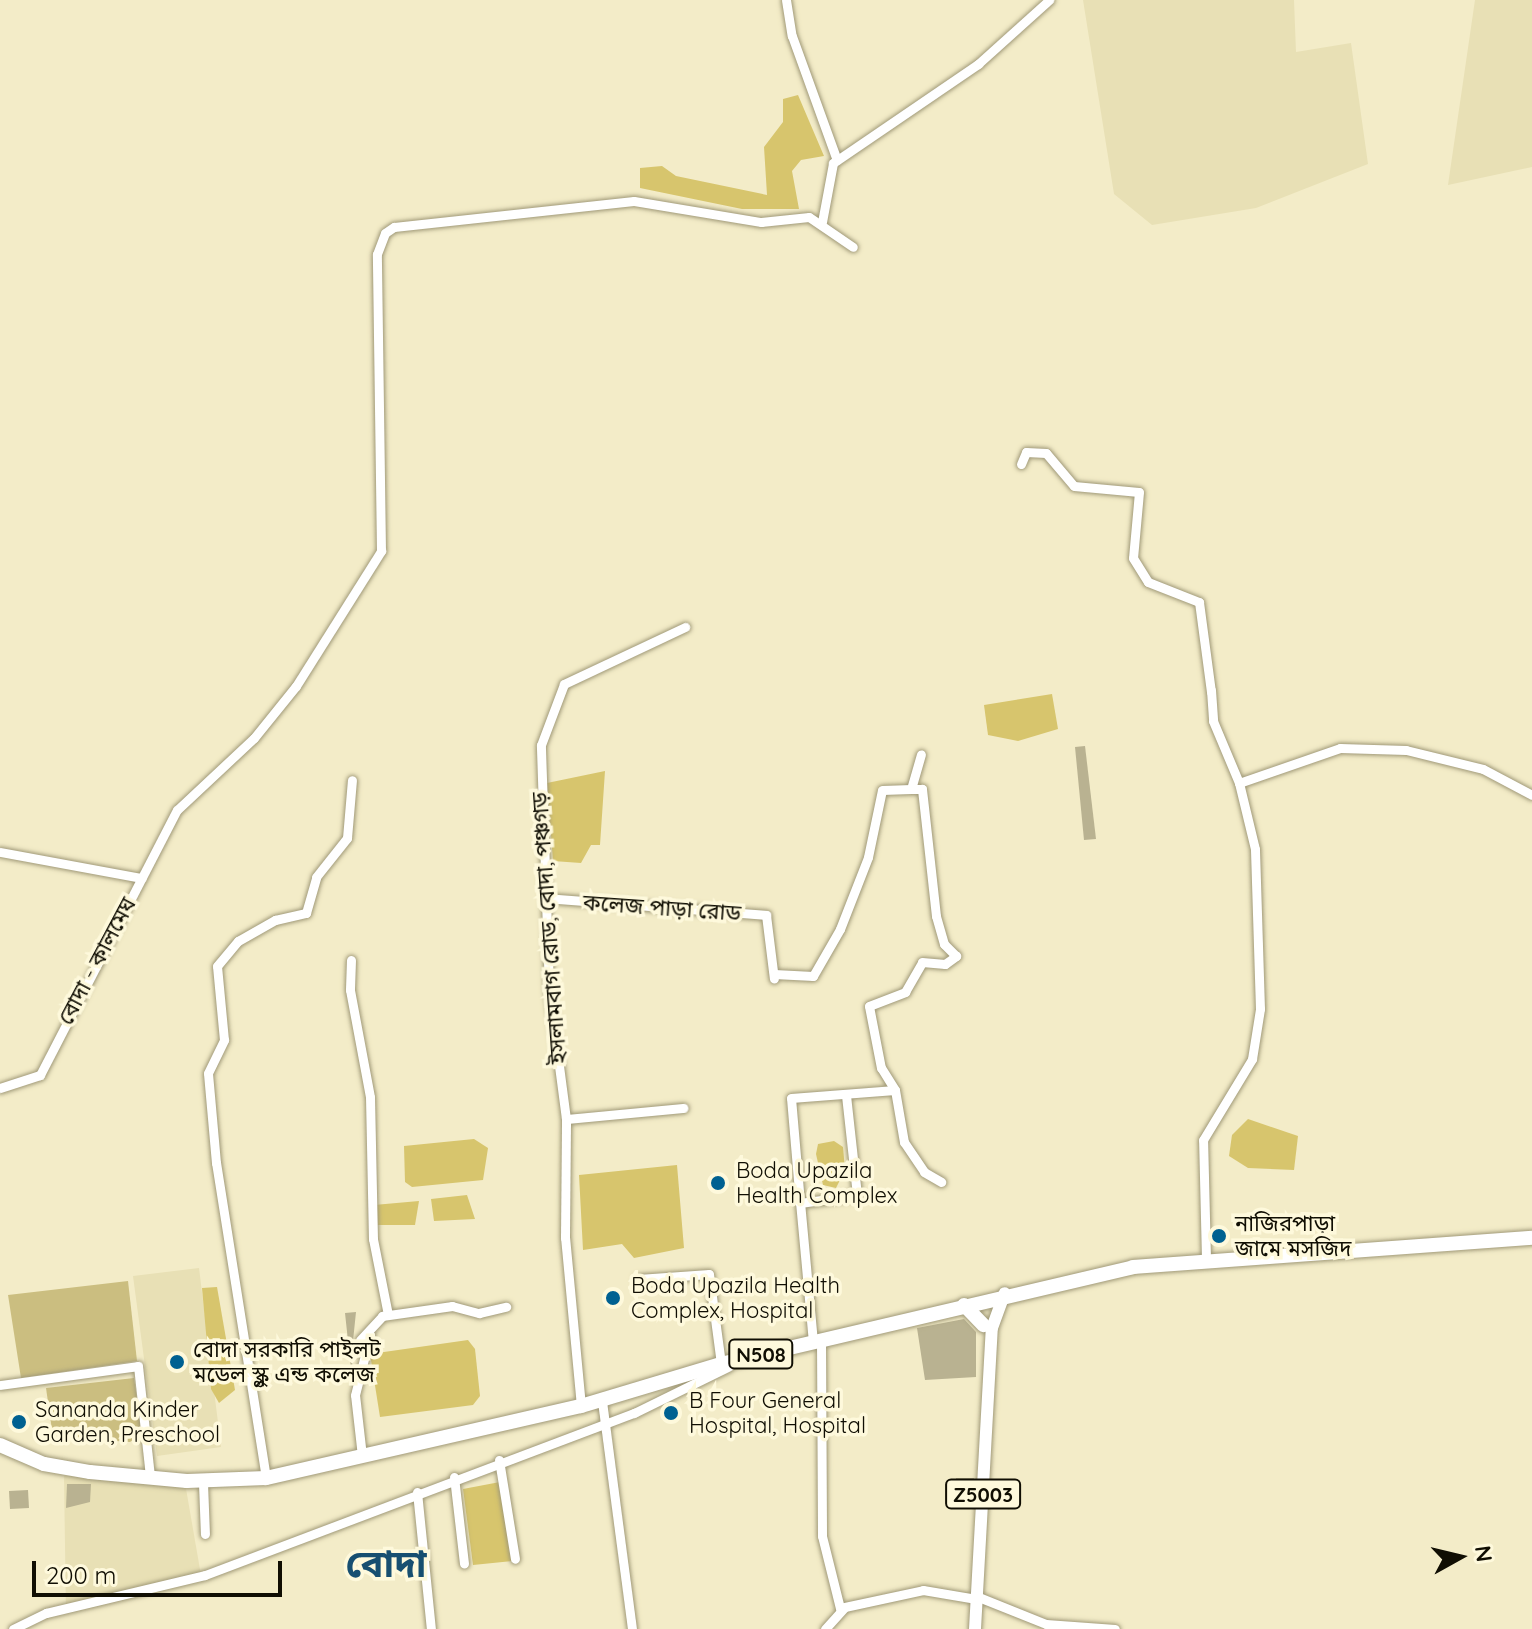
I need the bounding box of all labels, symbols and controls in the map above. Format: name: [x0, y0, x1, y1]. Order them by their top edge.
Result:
street label: ইসলামবাগ রোড, বোদা, পঞ্চগড়: [526, 791, 572, 1065]
street label: কলেজ পাড়া রোড: [582, 889, 742, 927]
street label: বোদা - কালমেঘ: [52, 893, 142, 1029]
place label: Boda Upazila Health Complex: [736, 1157, 897, 1208]
marker: Boda Upazila Health Complex: [707, 1172, 729, 1194]
place label: নাজিরপাড়া জামে মসজিদ: [1235, 1210, 1351, 1262]
marker: নাজিরপাড়া জামে মসজিদ: [1210, 1227, 1228, 1245]
place label: Boda Upazila Health Complex, Hospital: [631, 1272, 840, 1324]
marker: Boda Upazila Health Complex, Hospital: [602, 1287, 624, 1309]
place label: বোদা সরকারি পাইলট মডেল স্কুল এন্ড কলেজ: [193, 1336, 381, 1388]
road number: N508: [727, 1338, 795, 1370]
marker: বোদা সরকারি পাইলট মডেল স্কুল এন্ড কলেজ: [168, 1353, 186, 1371]
place label: B Four General Hospital, Hospital: [689, 1387, 866, 1438]
place label: Sananda Kinder Garden, Preschool: [35, 1396, 220, 1448]
marker: B Four General Hospital, Hospital: [660, 1402, 682, 1424]
marker: Sananda Kinder Garden, Preschool: [10, 1413, 28, 1431]
road number: Z5003: [945, 1478, 1021, 1510]
north arrow: [1420, 1517, 1500, 1597]
district label: বোদা: [345, 1541, 427, 1587]
text: N: [1469, 1544, 1499, 1564]
scale bar: [36, 1545, 286, 1595]
text: 200 m: [46, 1560, 116, 1590]

